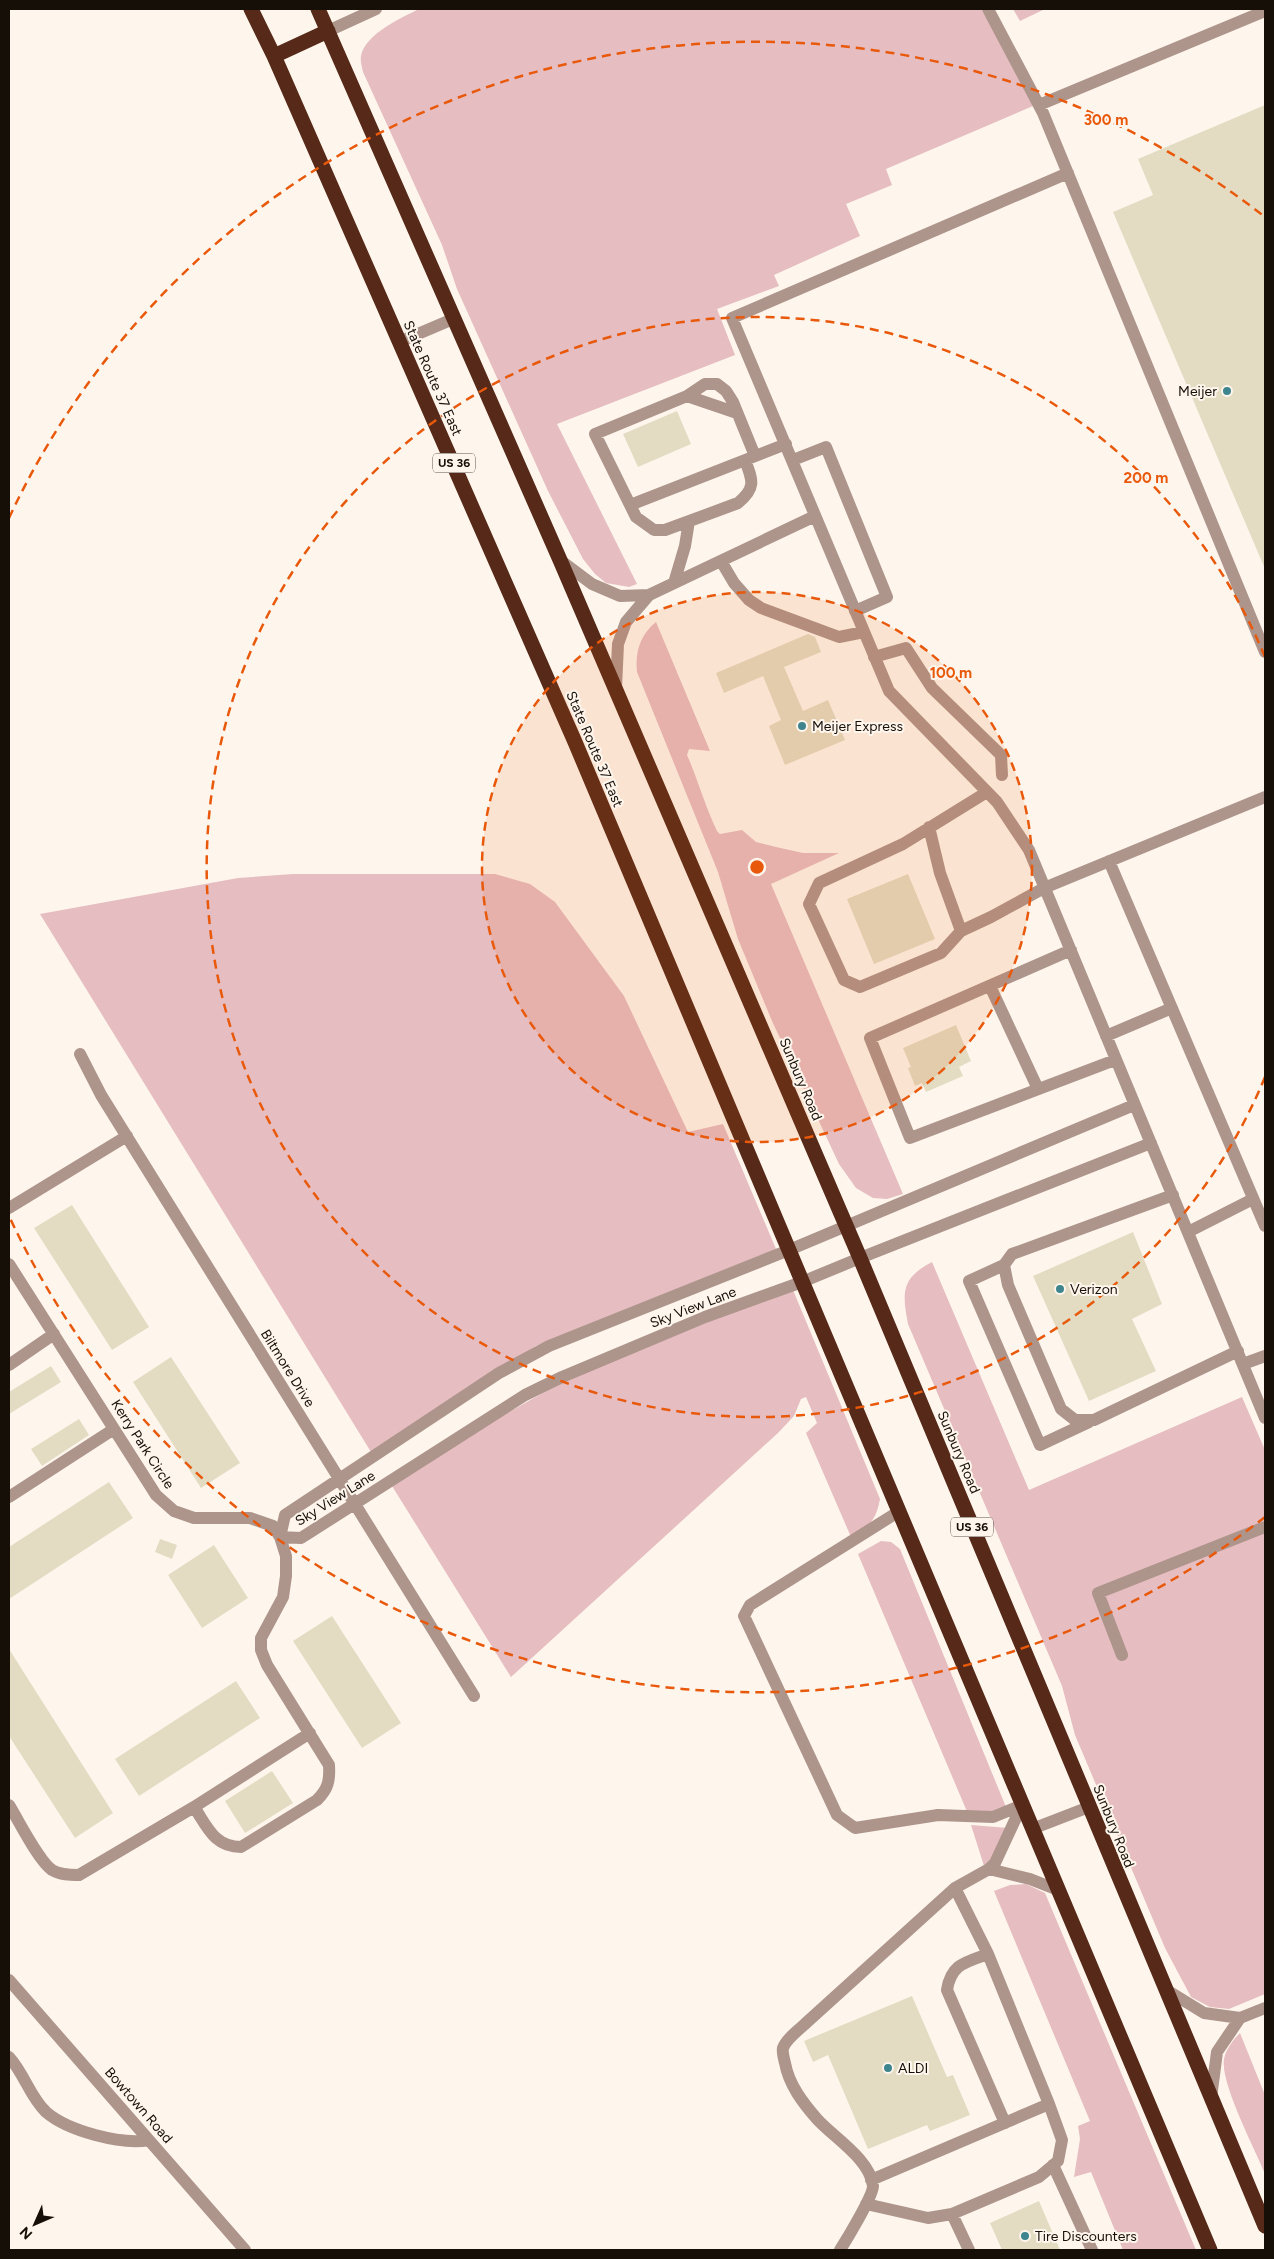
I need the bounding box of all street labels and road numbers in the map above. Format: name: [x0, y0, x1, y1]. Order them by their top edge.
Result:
street label: State Route 37 East: [400, 318, 466, 438]
road number: US 36: [433, 453, 475, 472]
street label: State Route 37 East: [562, 689, 627, 810]
street label: Sunbury Road: [776, 1035, 826, 1123]
street label: Sky View Lane: [648, 1283, 739, 1332]
street label: Biltmore Drive: [257, 1326, 318, 1411]
street label: Kerry Park Circle: [107, 1397, 178, 1492]
street label: Sunbury Road: [934, 1408, 984, 1496]
street label: Sky View Lane: [292, 1467, 379, 1530]
road number: US 36: [951, 1518, 993, 1536]
street label: Sunbury Road: [1089, 1782, 1138, 1870]
street label: Bowtown Road: [101, 2064, 176, 2147]

